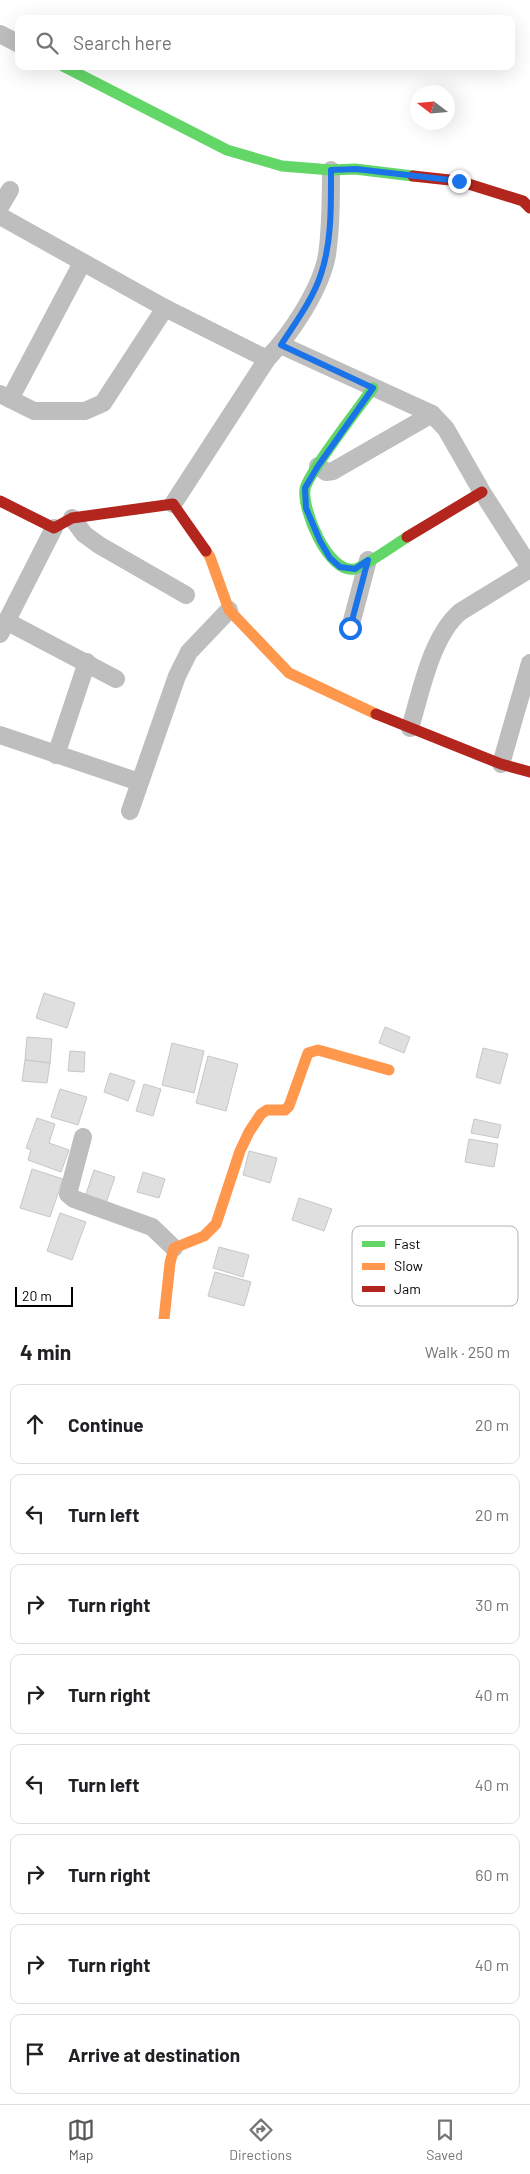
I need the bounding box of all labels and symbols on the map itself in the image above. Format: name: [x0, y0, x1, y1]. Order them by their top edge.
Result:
north arrow: [410, 85, 455, 130]
route end: [448, 170, 471, 193]
route start: [339, 617, 362, 640]
legend: [352, 1226, 518, 1306]
text: Fast: [394, 1235, 420, 1252]
text: Slow: [394, 1257, 423, 1274]
text: Jam: [394, 1280, 421, 1297]
scale bar: [15, 1284, 72, 1307]

